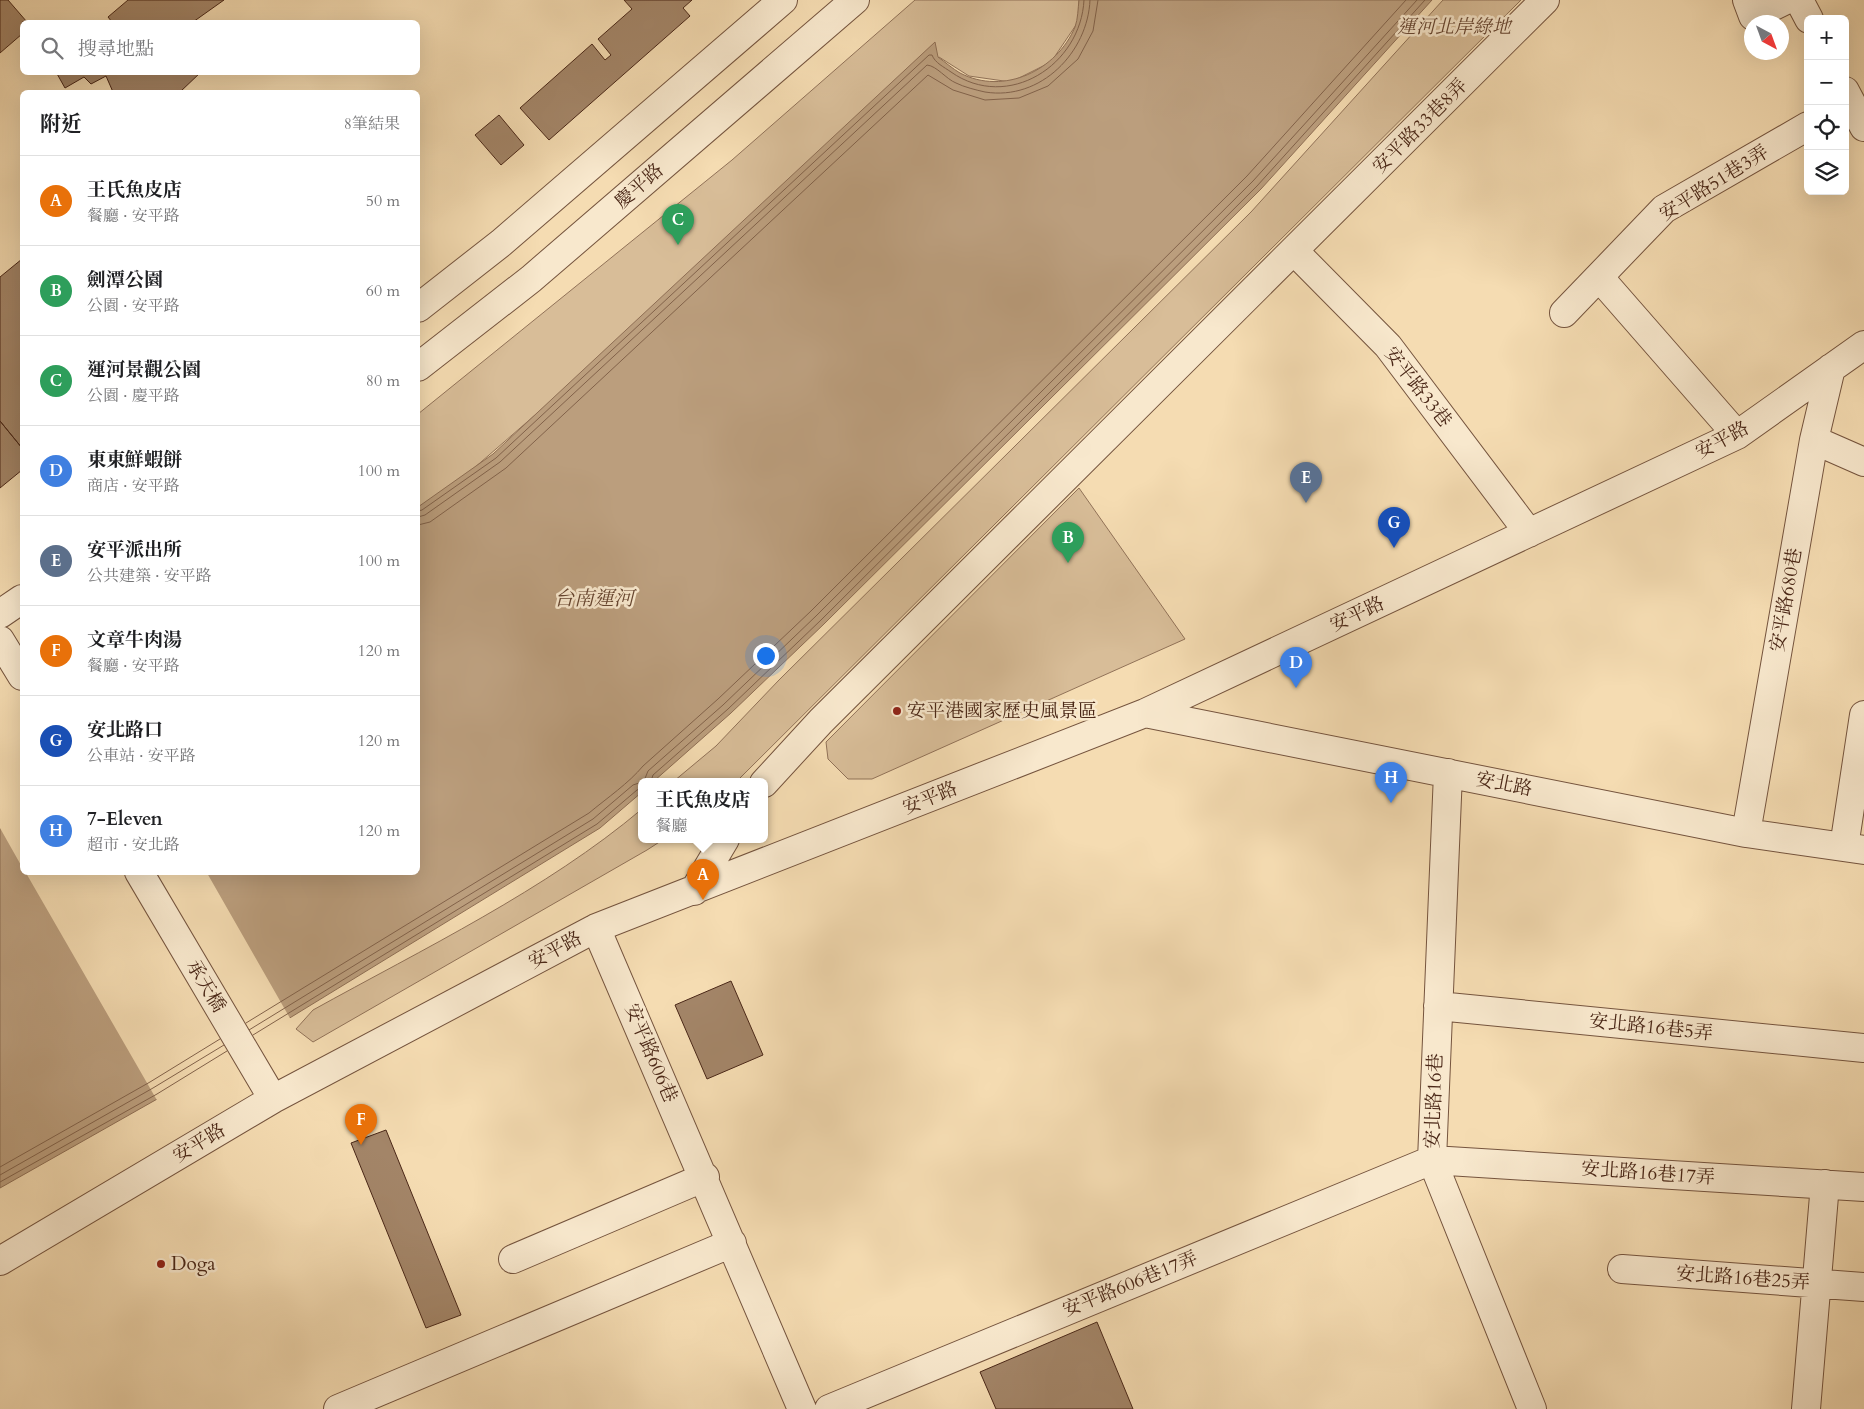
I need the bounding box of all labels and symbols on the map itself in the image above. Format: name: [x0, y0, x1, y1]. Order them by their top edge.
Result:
park label: 運河北岸綠地: [1397, 14, 1513, 40]
north arrow: [1744, 15, 1789, 60]
street label: 安平路33巷8弄: [1367, 73, 1473, 179]
street label: 安平路51巷3弄: [1654, 139, 1774, 227]
street label: 慶平路: [609, 157, 669, 215]
pin: C: [662, 204, 694, 245]
street label: 安平路33巷: [1378, 341, 1458, 433]
street label: 安平路: [1691, 415, 1753, 465]
pin: E: [1290, 462, 1322, 503]
pin: G: [1378, 507, 1410, 548]
pin: B: [1052, 522, 1084, 563]
street label: 安平路680巷: [1764, 546, 1808, 654]
water label: 台南運河: [554, 585, 637, 612]
street label: 安平路: [1326, 590, 1388, 638]
your location: [753, 643, 779, 669]
pin: D: [1280, 647, 1312, 688]
place label: 安平港國家歷史風景區: [907, 698, 1097, 724]
marker: 安平港國家歷史風景區: [891, 705, 903, 717]
pin: H: [1375, 762, 1407, 803]
street label: 安北路: [1474, 766, 1534, 802]
street label: 安平路: [899, 775, 961, 821]
pin: A: [687, 859, 719, 900]
street label: 安平路: [524, 925, 586, 975]
street label: 承天橋: [180, 955, 232, 1017]
street label: 安平路606巷: [618, 1000, 684, 1106]
street label: 安北路16巷5弄: [1588, 1008, 1714, 1046]
street label: 安北路16巷: [1419, 1053, 1449, 1149]
pin: F: [345, 1104, 377, 1145]
street label: 安平路: [168, 1117, 230, 1169]
street label: 安北路16巷17弄: [1580, 1155, 1716, 1191]
street label: 安平路606巷17弄: [1059, 1245, 1201, 1323]
place label: Doga: [171, 1251, 216, 1277]
marker: Doga: [155, 1258, 167, 1270]
street label: 安北路16巷25弄: [1675, 1260, 1811, 1296]

